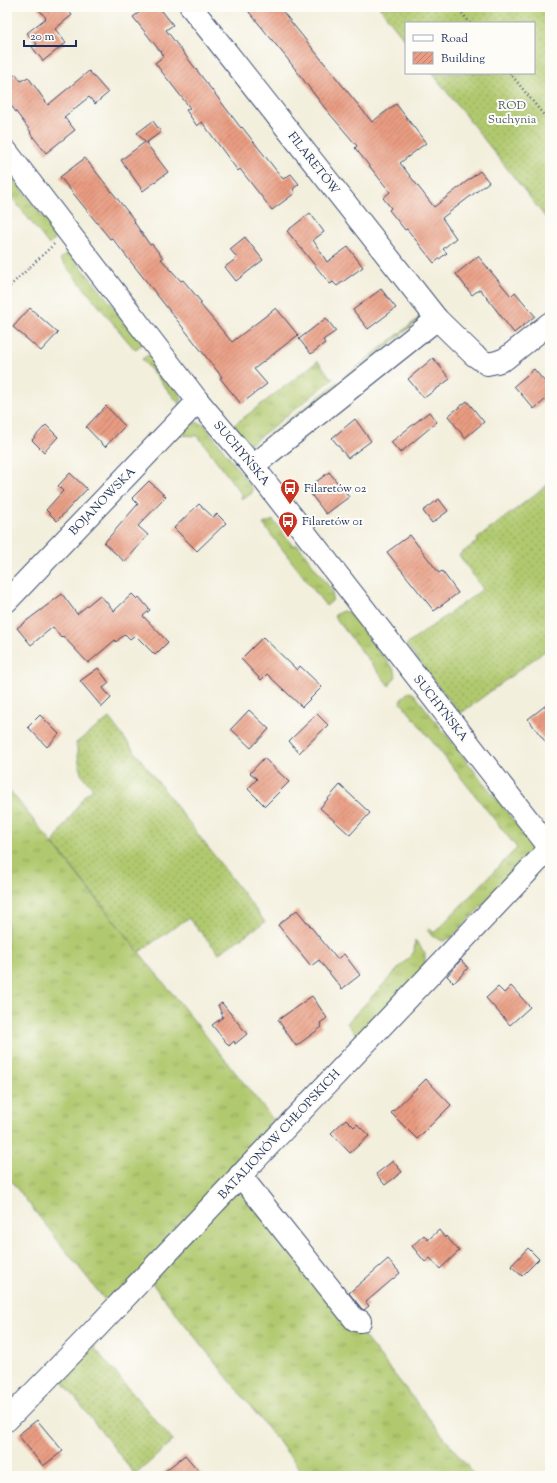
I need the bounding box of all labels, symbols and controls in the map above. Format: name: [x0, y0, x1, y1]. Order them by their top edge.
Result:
scale bar: [24, 22, 76, 48]
legend: [405, 22, 535, 74]
text: 20 m: [30, 28, 55, 46]
text: Road: [441, 30, 468, 48]
text: Building: [441, 50, 485, 68]
park label: ROD Suchynia: [488, 97, 537, 129]
street label: FILARETÓW: [283, 128, 344, 199]
street label: SUCHYŃSKA: [209, 417, 274, 490]
street label: BOJANOWSKA: [65, 463, 140, 540]
bus stop icon: Filaretów 02: [279, 477, 301, 505]
place label: Filaretów 02: [304, 480, 367, 498]
bus stop icon: Filaretów 01: [277, 510, 299, 538]
place label: Filaretów 01: [302, 513, 363, 531]
street label: SUCHYŃSKA: [409, 672, 472, 746]
street label: BATALIONÓW CHŁOPSKICH: [214, 1065, 345, 1204]

